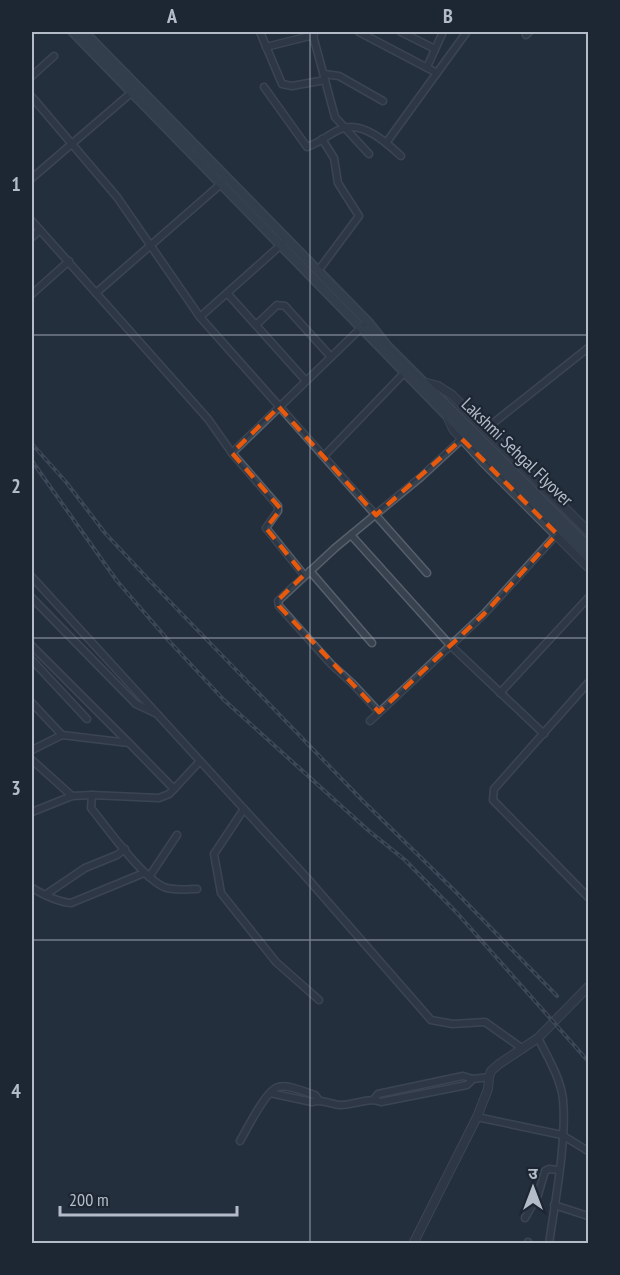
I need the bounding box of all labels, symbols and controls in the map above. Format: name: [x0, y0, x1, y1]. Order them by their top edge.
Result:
text: A: [166, 3, 178, 29]
text: B: [443, 3, 453, 29]
text: 1: [11, 171, 21, 197]
street label: Lakshmi Sehgal Flyover: [457, 393, 578, 511]
text: 2: [11, 473, 21, 499]
text: 3: [11, 775, 21, 801]
text: 4: [11, 1078, 21, 1104]
north arrow: [503, 1158, 563, 1218]
text: उ: [528, 1163, 538, 1183]
scale bar: [60, 1179, 237, 1217]
text: 200 m: [69, 1188, 109, 1211]

